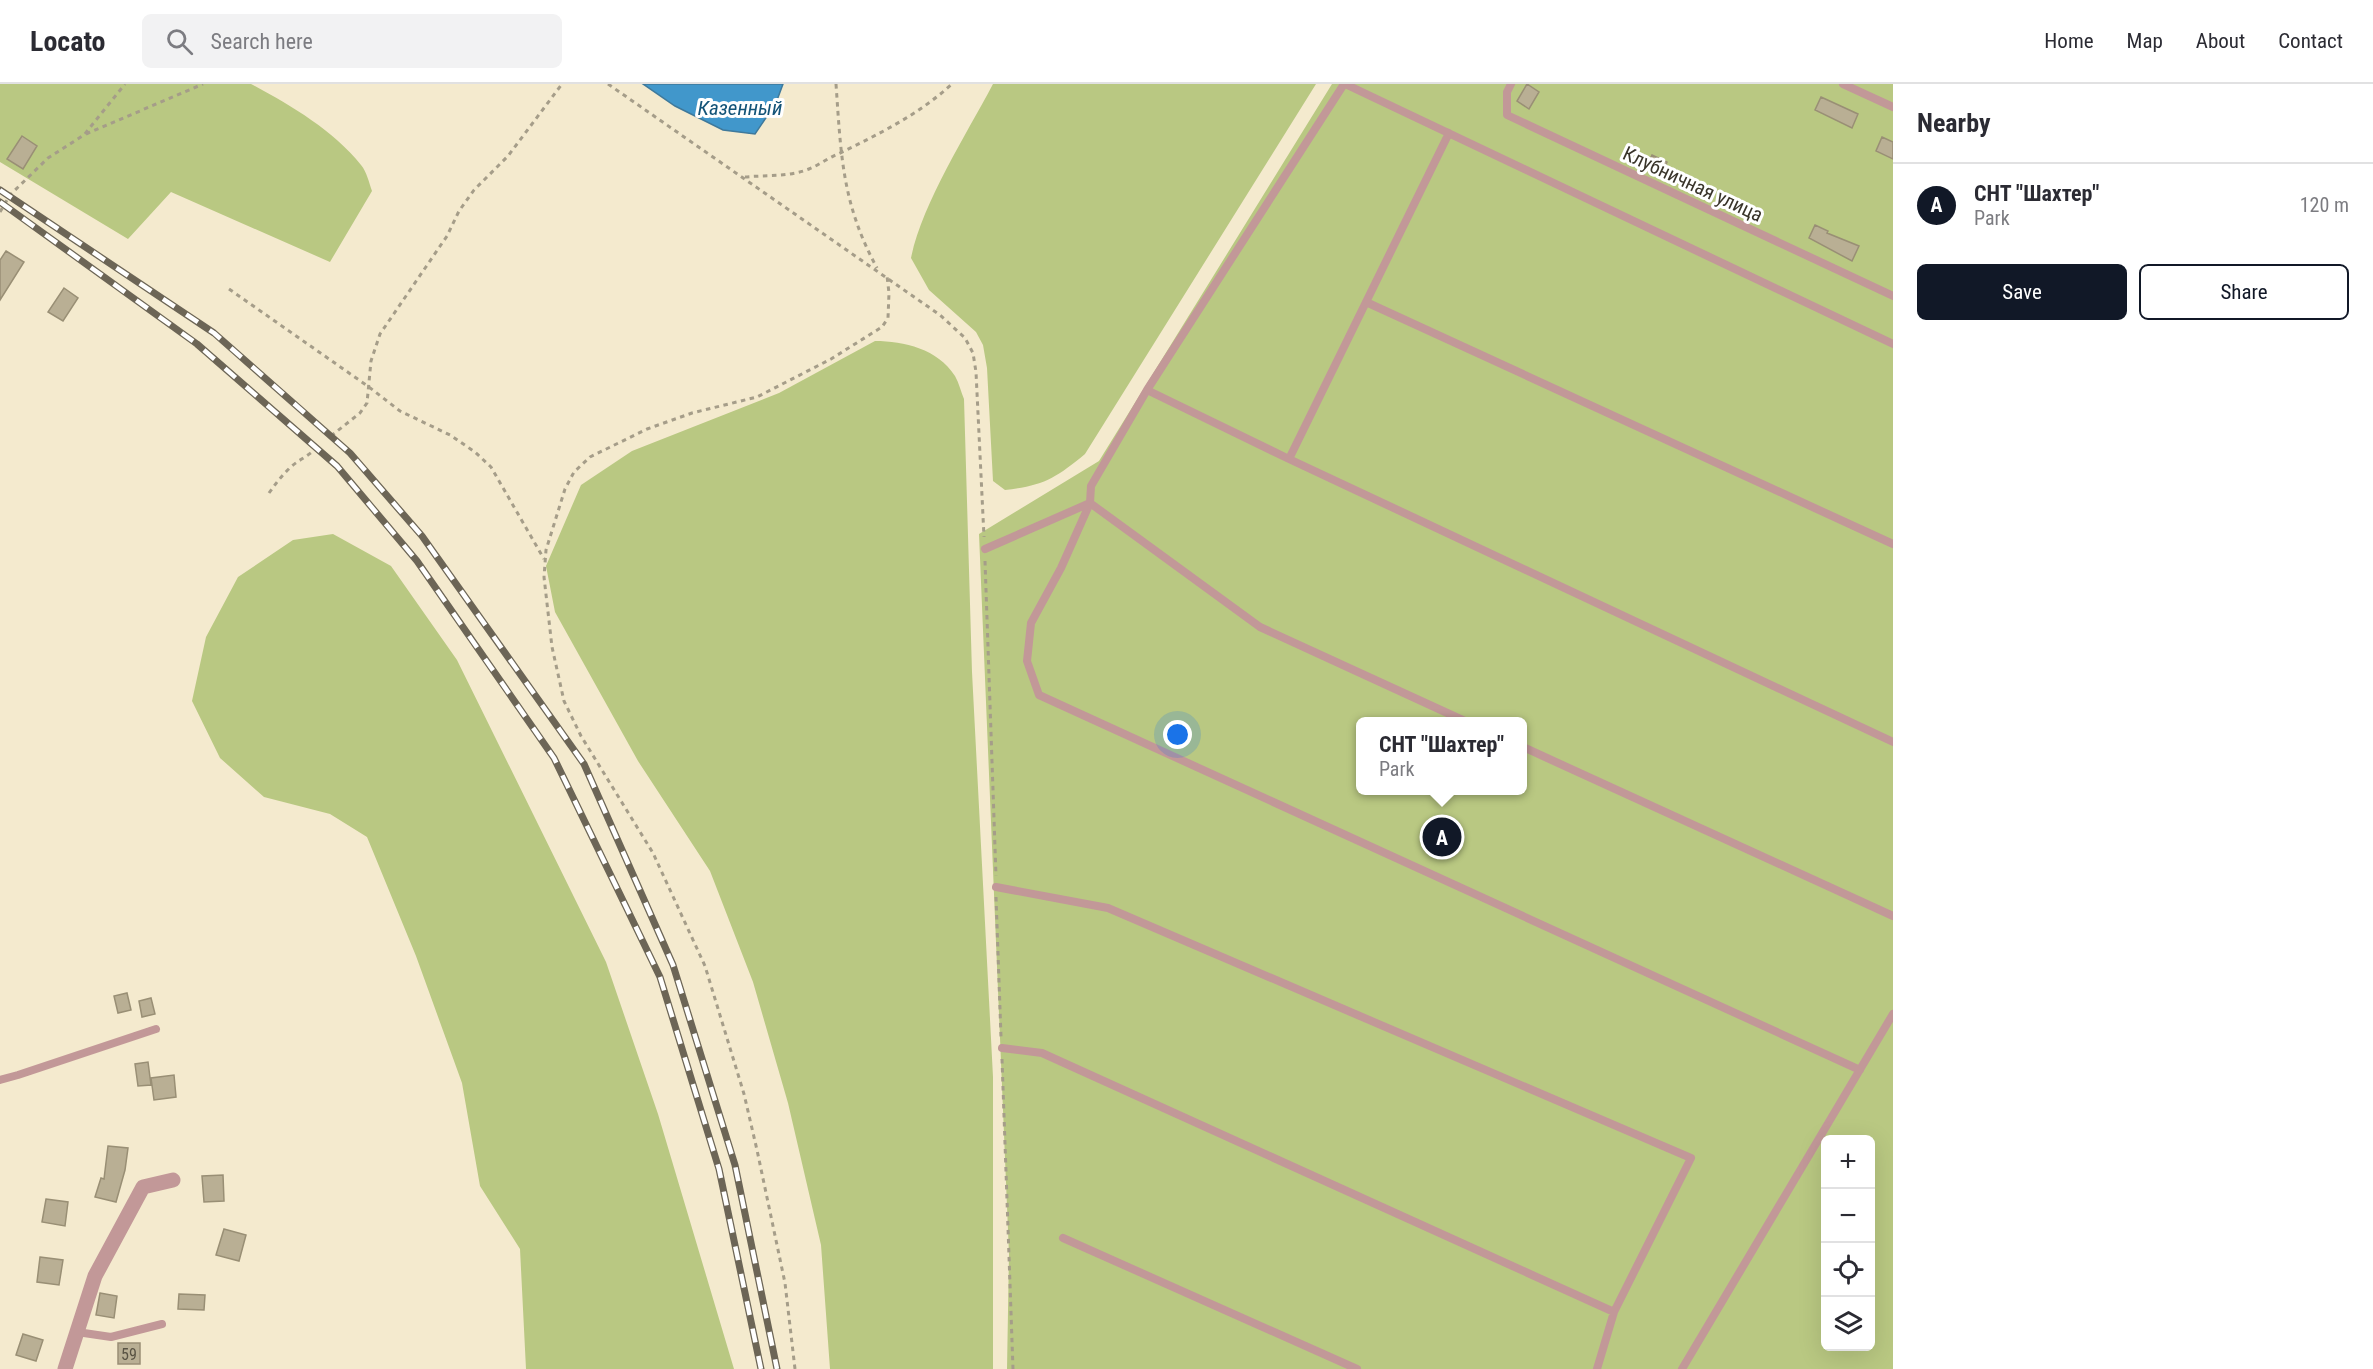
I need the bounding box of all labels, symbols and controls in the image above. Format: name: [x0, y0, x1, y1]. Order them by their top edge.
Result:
search box: [142, 14, 562, 68]
text: Locato: [30, 25, 106, 58]
icon: search: [163, 25, 196, 58]
text: Search here: [211, 29, 313, 54]
text: Home: [2044, 29, 2094, 53]
text: Map: [2127, 29, 2163, 53]
text: About: [2196, 29, 2245, 53]
text: Contact: [2278, 29, 2343, 53]
water label: Казенный: [698, 96, 782, 120]
text: Nearby: [1917, 108, 1991, 138]
street label: Клубничная улица: [1619, 141, 1767, 227]
text: СНТ "Шахтер": [1974, 181, 2099, 206]
text: A: [1931, 193, 1942, 217]
text: 120 m: [2300, 193, 2349, 217]
text: Park: [1974, 206, 2010, 230]
button: Save: [1917, 264, 2127, 320]
button: Share: [2139, 264, 2349, 320]
popup: [1356, 717, 1527, 795]
your location: [1163, 720, 1192, 749]
text: СНТ "Шахтер": [1379, 732, 1504, 757]
text: Park: [1379, 757, 1415, 781]
pin: A: [1422, 814, 1462, 860]
map controls: [1821, 1135, 1875, 1351]
button: +: [1821, 1135, 1875, 1189]
button: −: [1821, 1189, 1875, 1243]
button: locate: [1821, 1243, 1875, 1297]
button: layers: [1821, 1297, 1875, 1351]
house number: 59: [121, 1345, 137, 1364]

